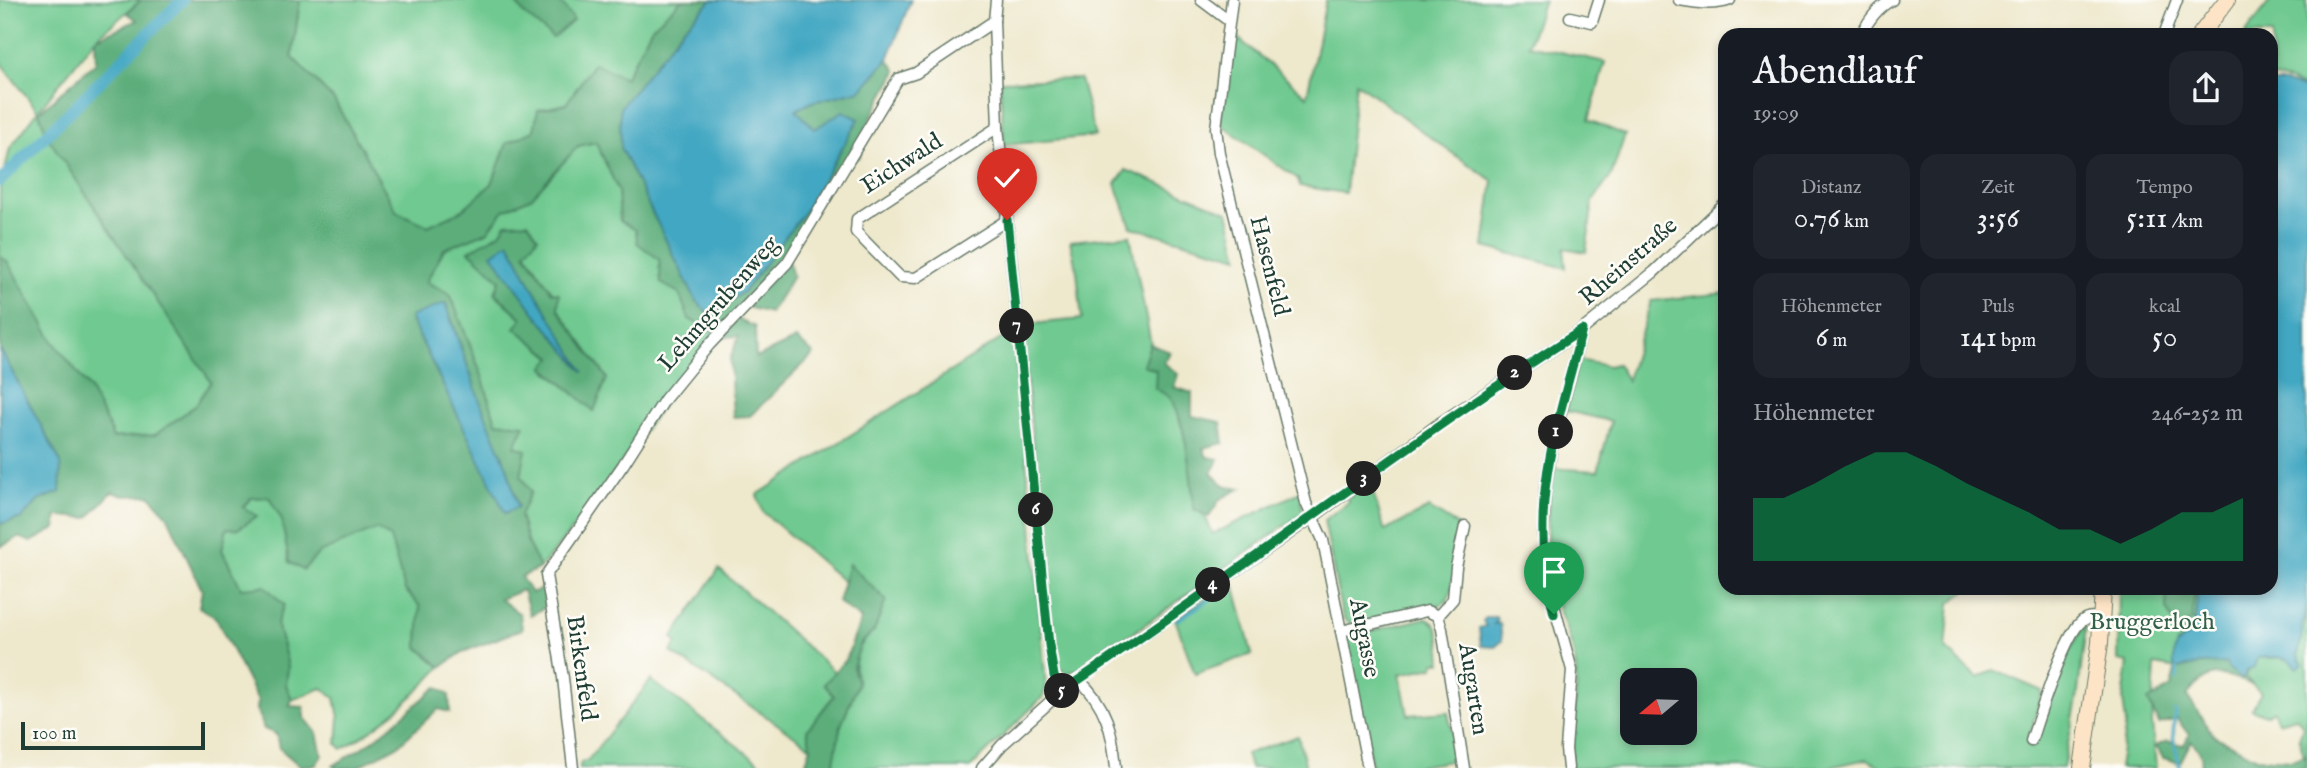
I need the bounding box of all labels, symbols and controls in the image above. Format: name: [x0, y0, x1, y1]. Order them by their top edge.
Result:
text: Abendlauf: [1753, 49, 1917, 97]
button: share: [2169, 51, 2243, 125]
text: 19:09: [1753, 99, 1799, 128]
street label: Eichwald: [855, 126, 949, 202]
pin: [977, 148, 1037, 220]
icon: check: [988, 159, 1026, 197]
text: Distanz: [1801, 176, 1862, 200]
text: Zeit: [1981, 176, 2015, 200]
text: Tempo: [2137, 176, 2193, 200]
text: 0.76: [1794, 200, 1840, 238]
text: 3:56: [1977, 200, 2019, 238]
text: 5:11: [2126, 200, 2168, 238]
text: km: [1840, 210, 1869, 234]
text: /km: [2168, 210, 2203, 234]
street label: Rheinstraße: [1573, 211, 1685, 313]
street label: Hasenfeld: [1242, 213, 1296, 320]
street label: Lehmgrubenweg: [652, 229, 787, 378]
text: Höhenmeter: [1781, 295, 1882, 319]
text: Puls: [1982, 295, 2014, 319]
text: kcal: [2149, 295, 2181, 319]
pin: 7: [1000, 308, 1034, 344]
text: 7: [1012, 313, 1021, 337]
text: 6: [1816, 319, 1828, 357]
text: 141: [1960, 319, 1997, 357]
text: 50: [2152, 319, 2177, 357]
text: m: [1828, 329, 1847, 353]
text: bpm: [1997, 329, 2036, 353]
pin: 2: [1498, 356, 1532, 390]
text: 2: [1510, 360, 1519, 384]
text: Höhenmeter: [1753, 399, 1875, 428]
text: 246–252 m: [2151, 399, 2243, 428]
pin: 1: [1538, 414, 1574, 450]
text: 1: [1552, 419, 1559, 443]
pin: 3: [1346, 462, 1382, 496]
text: 3: [1360, 466, 1367, 490]
pin: 6: [1018, 492, 1054, 528]
text: 6: [1031, 497, 1040, 521]
pin: [1524, 542, 1584, 614]
icon: arrive: [1535, 553, 1573, 591]
pin: 4: [1196, 568, 1230, 602]
text: 4: [1208, 572, 1217, 596]
street label: Augasse: [1341, 595, 1387, 680]
park label: Bruggerloch: [2089, 607, 2215, 638]
street label: Birkenfeld: [558, 613, 604, 723]
street label: Augarten: [1450, 640, 1496, 738]
north arrow: [1620, 668, 1698, 746]
map controls: [1620, 668, 1697, 745]
pin: 5: [1044, 674, 1080, 708]
text: 5: [1058, 678, 1065, 702]
scale bar: [21, 719, 205, 751]
text: 100 m: [32, 722, 76, 746]

